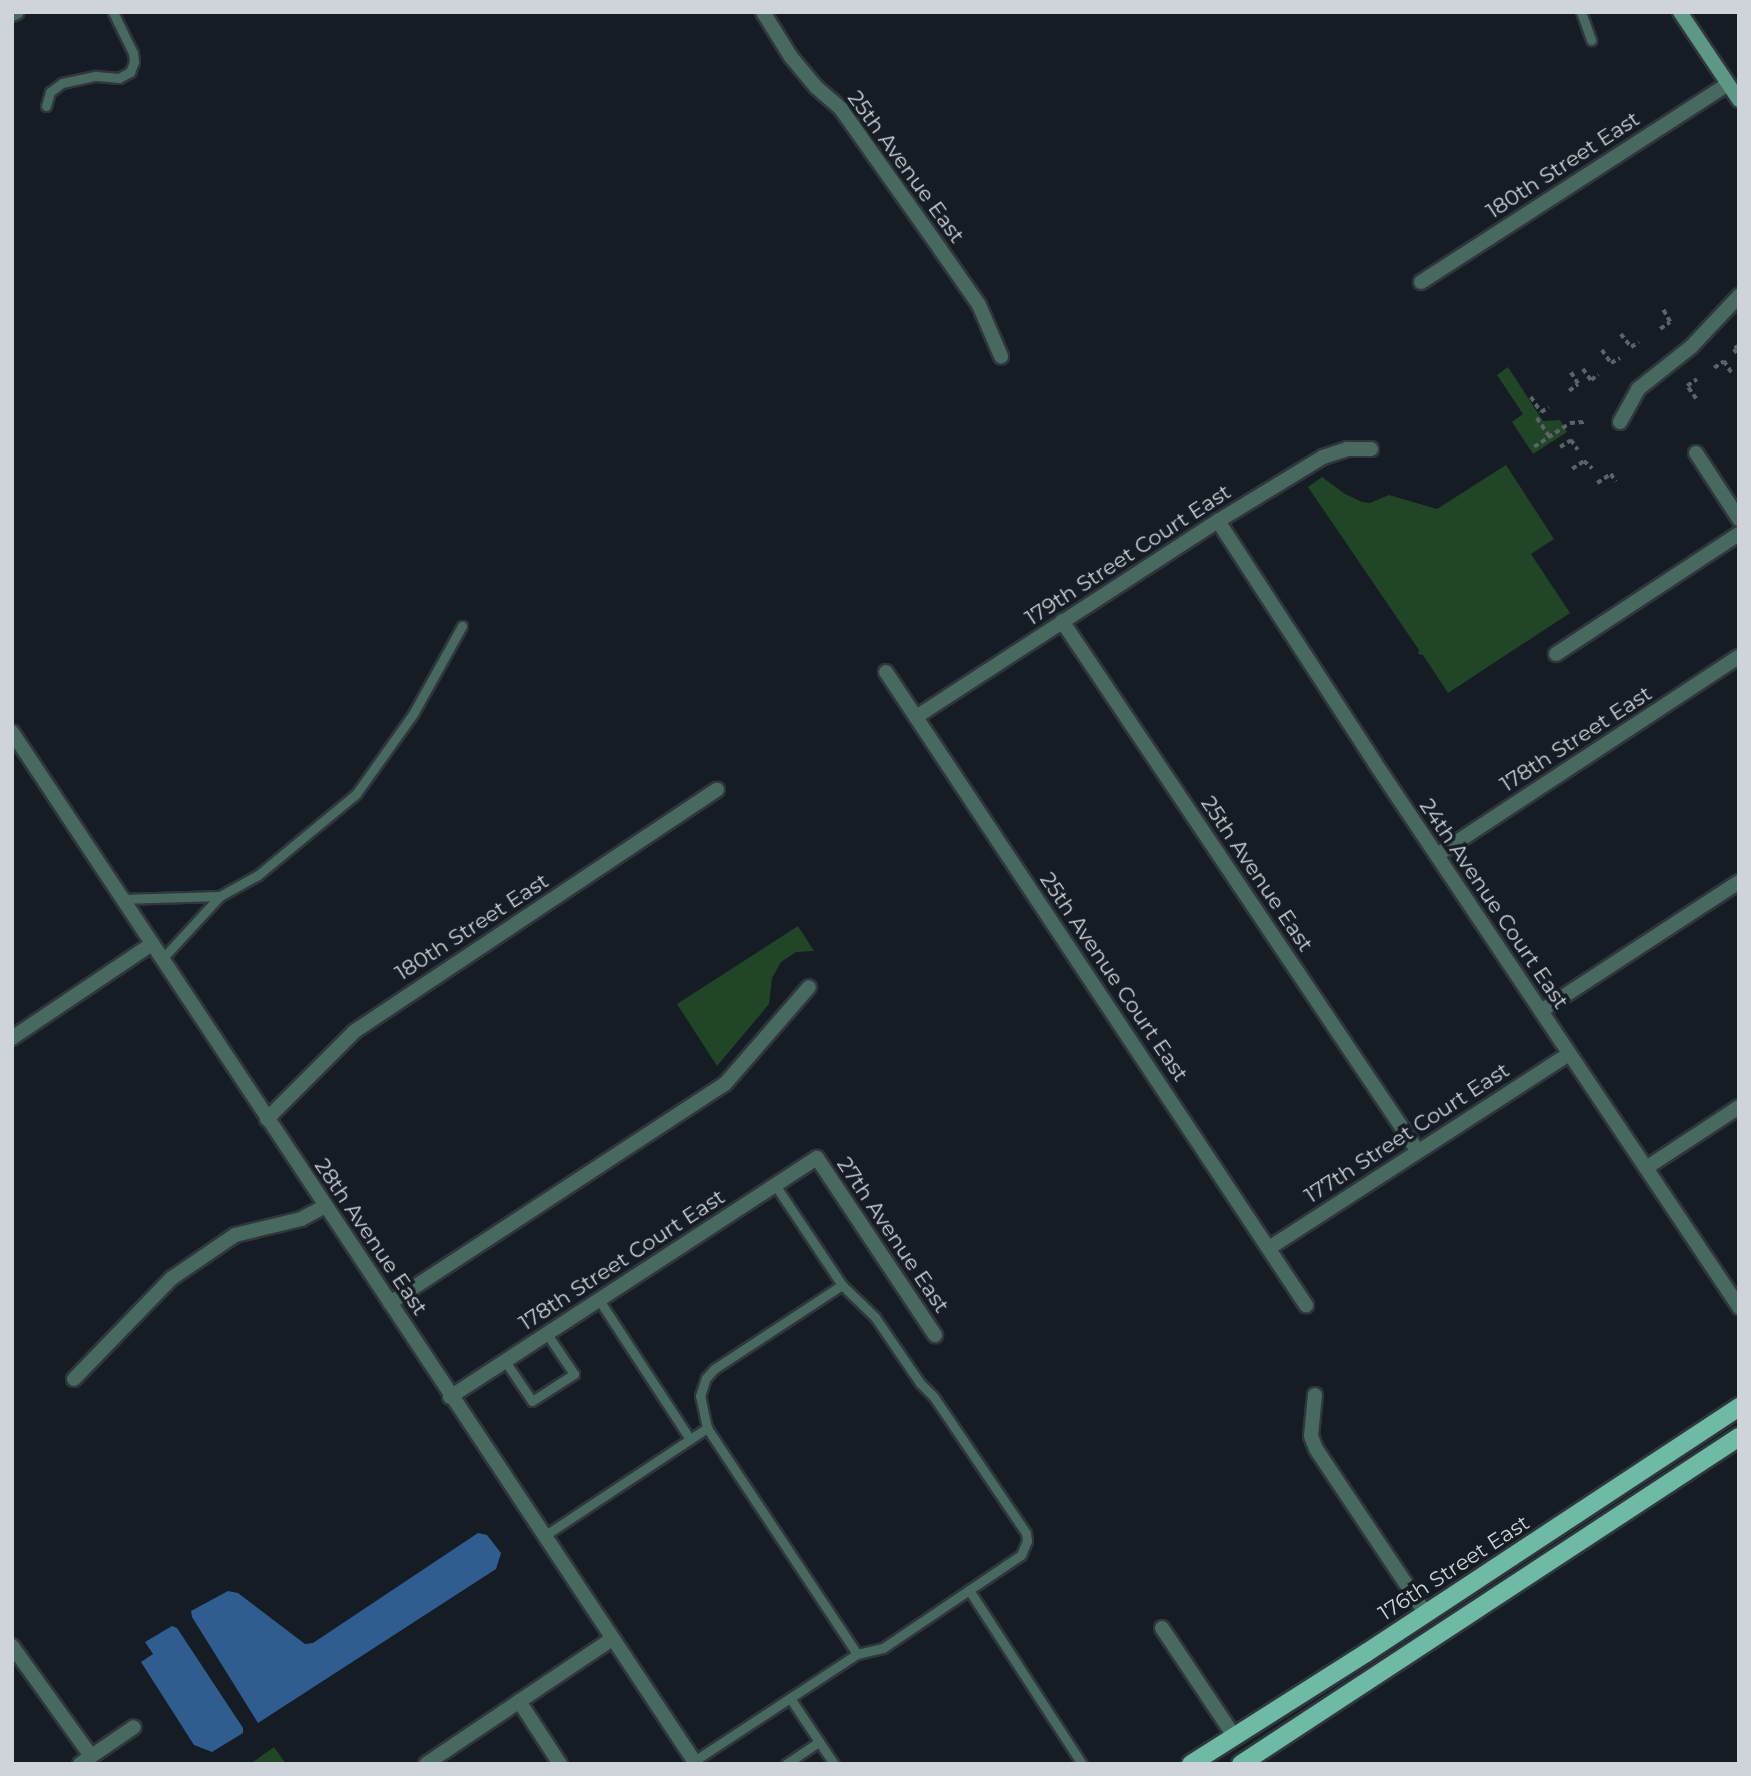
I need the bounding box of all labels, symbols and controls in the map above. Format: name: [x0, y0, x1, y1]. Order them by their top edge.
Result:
street label: 25th Avenue East: [842, 86, 970, 248]
street label: 180th Street East: [1482, 106, 1644, 224]
street label: 179th Street Court East: [1021, 479, 1235, 631]
street label: 178th Street East: [1496, 681, 1656, 797]
street label: 25th Avenue East: [1196, 792, 1318, 956]
street label: 24th Avenue Court East: [1414, 794, 1574, 1014]
street label: 180th Street East: [391, 868, 553, 986]
street label: 25th Avenue Court East: [1035, 868, 1193, 1086]
street label: 177th Street Court East: [1300, 1057, 1514, 1209]
street label: 27th Avenue East: [832, 1153, 954, 1317]
street label: 28th Avenue East: [309, 1154, 433, 1320]
street label: 178th Street Court East: [515, 1184, 729, 1336]
street label: 176th Street East: [1374, 1510, 1534, 1626]

